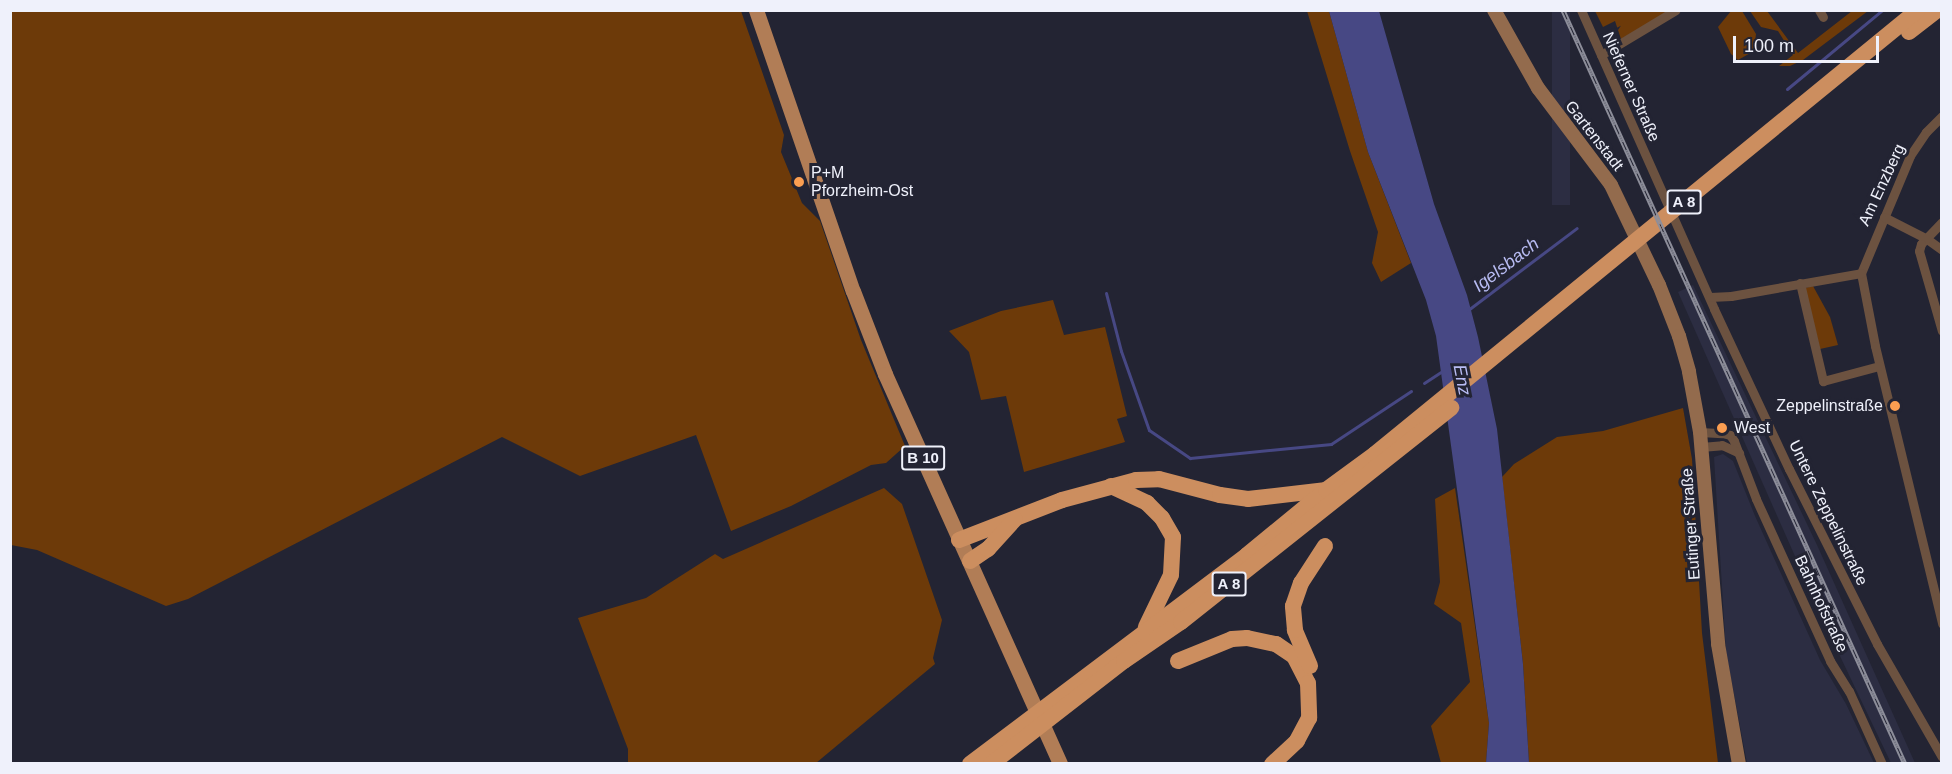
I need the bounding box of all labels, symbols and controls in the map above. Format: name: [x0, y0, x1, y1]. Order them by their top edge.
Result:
scale bar: [1736, 24, 1882, 62]
street label: Nieferner Straße: [1598, 29, 1664, 145]
text: 100 m: [1744, 36, 1794, 56]
street label: Gartenstadt: [1561, 97, 1627, 175]
street label: Am Enzberg: [1855, 141, 1909, 229]
place label: P+M Pforzheim-Ost: [811, 163, 913, 201]
marker: P+M Pforzheim-Ost: [792, 175, 806, 189]
road number: A 8: [1666, 190, 1702, 214]
water label: Igelsbach: [1469, 233, 1543, 297]
water label: Enz: [1448, 363, 1476, 397]
place label: Zeppelinstraße: [1776, 396, 1883, 416]
marker: Zeppelinstraße: [1888, 399, 1902, 413]
place label: West: [1734, 418, 1770, 438]
marker: West: [1715, 421, 1729, 435]
street label: Untere Zeppelinstraße: [1784, 437, 1872, 589]
road number: B 10: [900, 446, 946, 470]
street label: Eutinger Straße: [1678, 467, 1704, 581]
street label: Bahnhofstraße: [1790, 552, 1852, 656]
road number: A 8: [1211, 572, 1247, 596]

